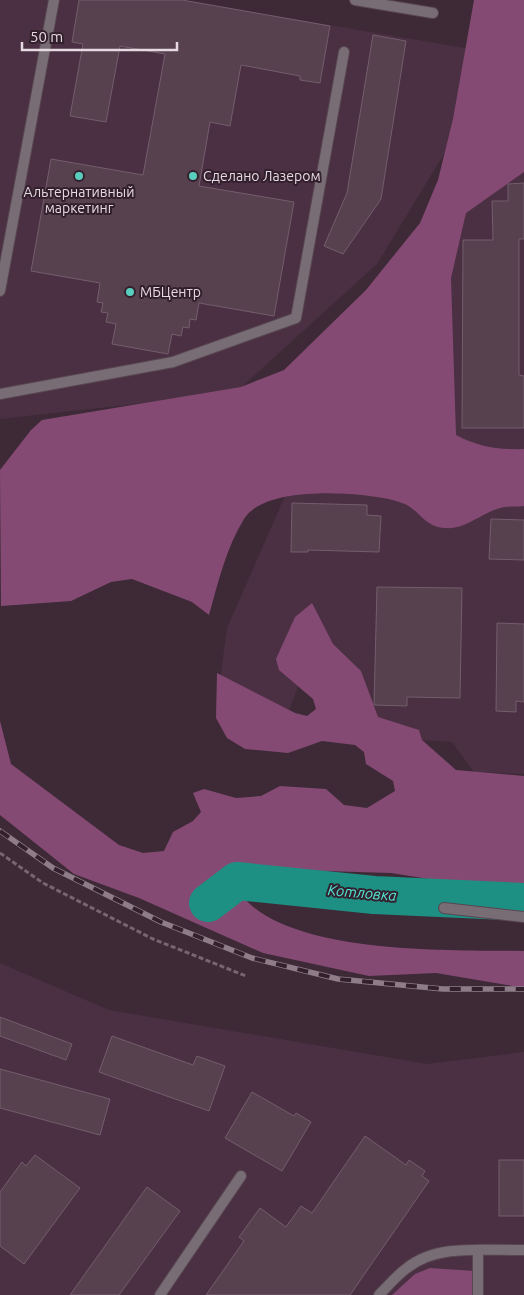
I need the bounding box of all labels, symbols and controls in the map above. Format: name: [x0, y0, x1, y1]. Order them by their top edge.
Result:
scale bar: [22, 20, 178, 52]
text: 50 m: [30, 28, 63, 45]
place label: Сделано Лазером: [203, 168, 321, 184]
marker: Альтернативный маркетинг: [73, 170, 85, 182]
marker: Сделано Лазером: [187, 170, 199, 182]
place label: Альтернативный маркетинг: [24, 184, 134, 216]
place label: МБЦентр: [140, 284, 201, 300]
marker: МБЦентр: [124, 286, 136, 298]
water label: Котловка: [327, 881, 397, 904]

